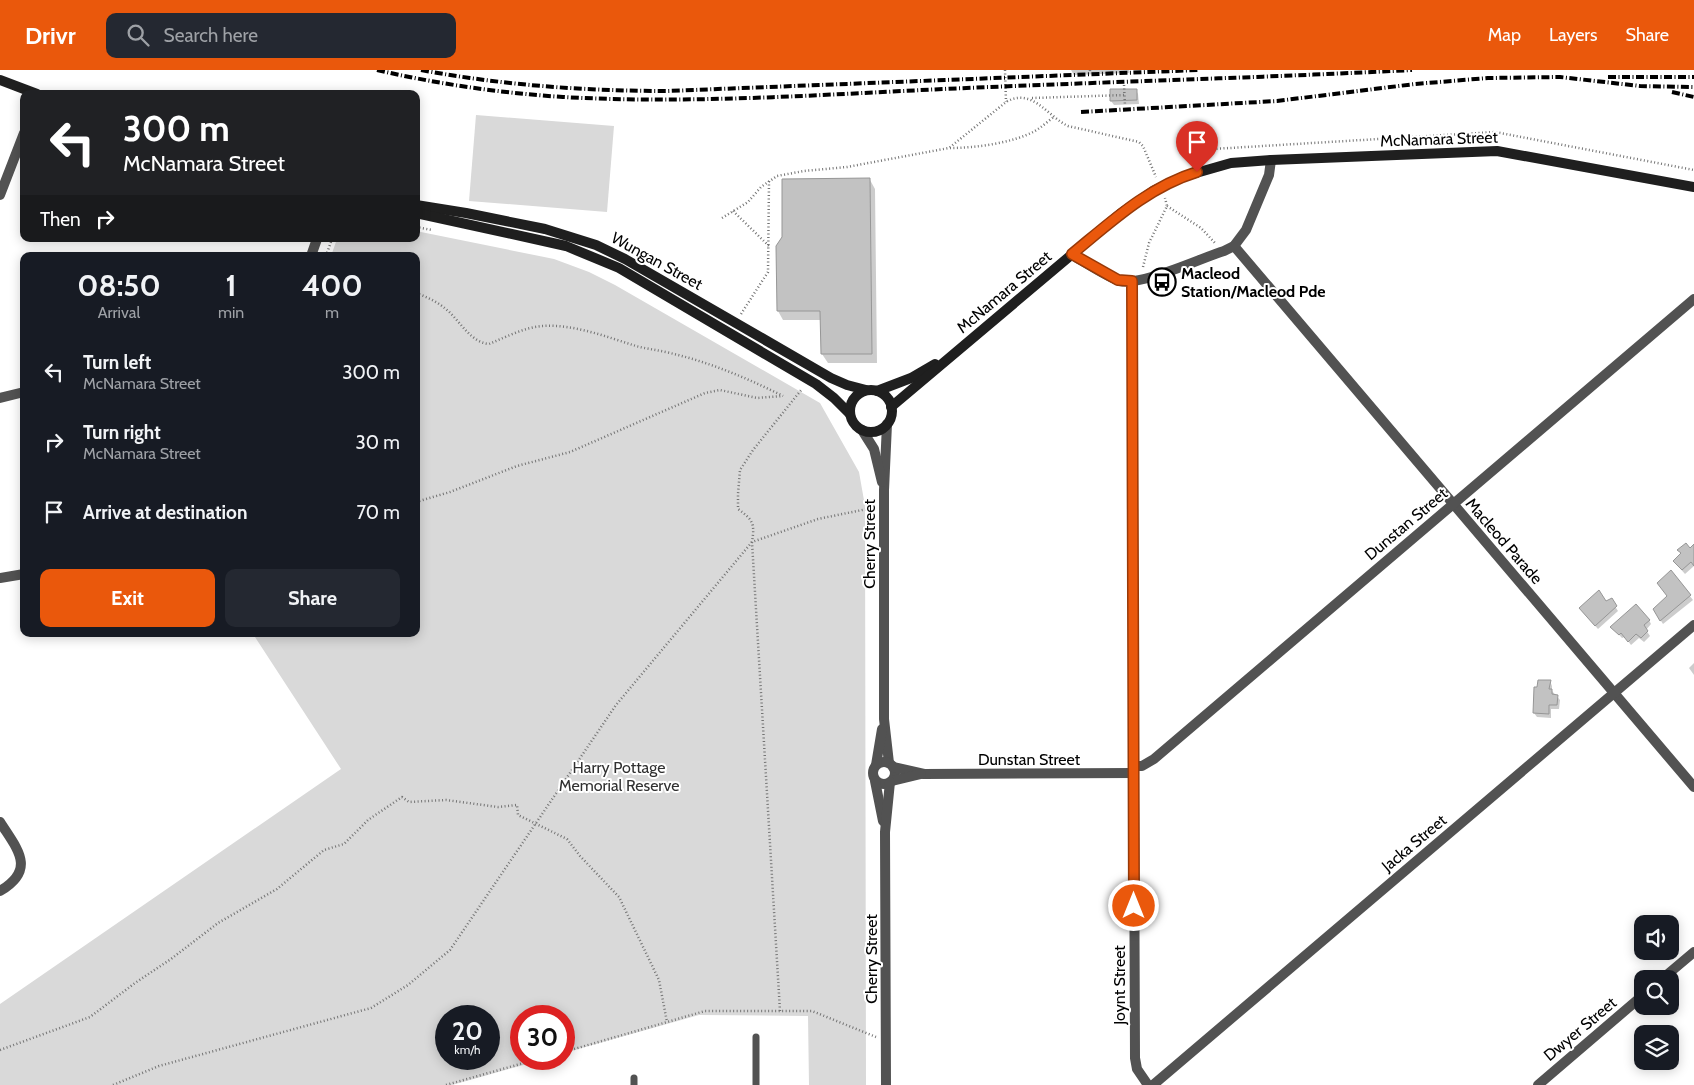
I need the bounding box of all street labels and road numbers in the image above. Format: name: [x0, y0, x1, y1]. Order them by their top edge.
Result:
street label: McNamara Street: [1380, 127, 1499, 151]
street label: Wungan Street: [608, 228, 706, 294]
street label: McNamara Street: [953, 246, 1056, 337]
street label: Dunstan Street: [1361, 483, 1452, 564]
street label: Macleod Parade: [1462, 494, 1546, 588]
street label: Cherry Street: [860, 499, 879, 589]
street label: Dunstan Street: [978, 750, 1081, 769]
street label: Jacka Street: [1377, 810, 1451, 876]
street label: Cherry Street: [862, 914, 881, 1004]
street label: Joynt Street: [1110, 945, 1129, 1026]
street label: Dwyer Street: [1540, 993, 1621, 1065]

